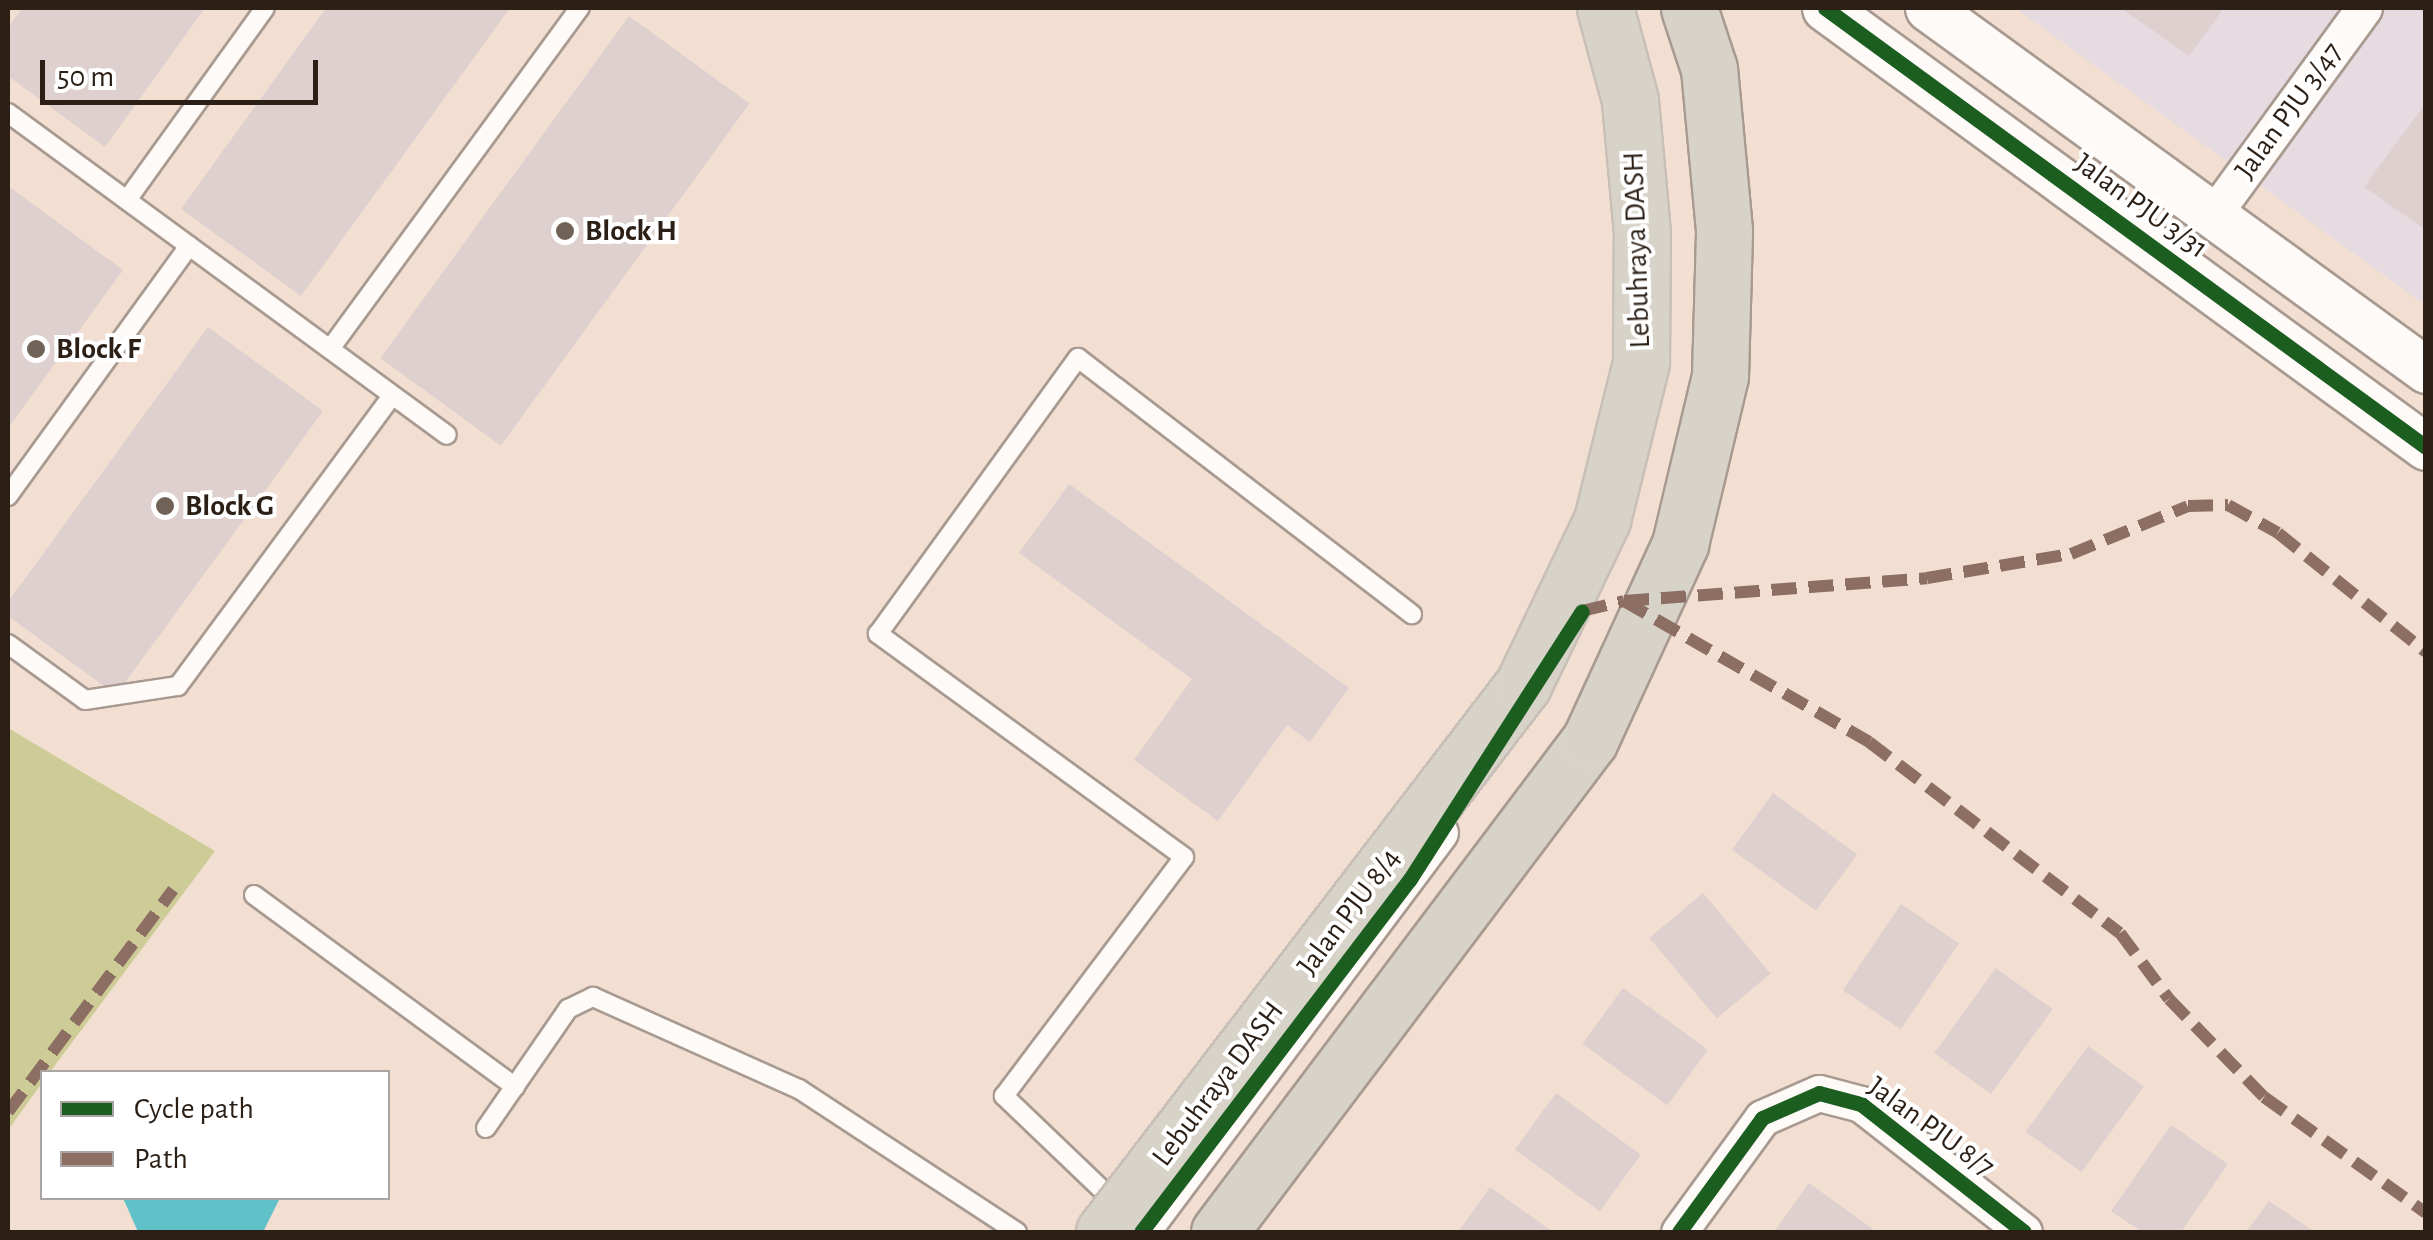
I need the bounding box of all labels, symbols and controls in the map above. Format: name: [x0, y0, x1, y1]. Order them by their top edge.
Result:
street label: Jalan PJU 3/47: [2227, 35, 2351, 187]
scale bar: [45, 40, 322, 102]
text: 50 m: [57, 62, 114, 92]
street label: Jalan PJU 3/31: [2067, 146, 2215, 266]
street label: Lebuhraya DASH: [1616, 151, 1658, 349]
place label: Block H: [585, 213, 677, 249]
marker: Block H: [554, 220, 576, 242]
place label: Block F: [56, 331, 141, 367]
marker: Block F: [25, 338, 47, 360]
place label: Block G: [185, 488, 274, 524]
marker: Block G: [154, 495, 176, 517]
street label: Jalan PJU 8/4: [1290, 841, 1408, 983]
street label: Lebuhraya DASH: [1144, 995, 1292, 1173]
street label: Jalan PJU 8/7: [1861, 1069, 2001, 1185]
legend: [40, 1070, 390, 1200]
text: Cycle path: [134, 1094, 254, 1124]
text: Path: [134, 1144, 188, 1174]

